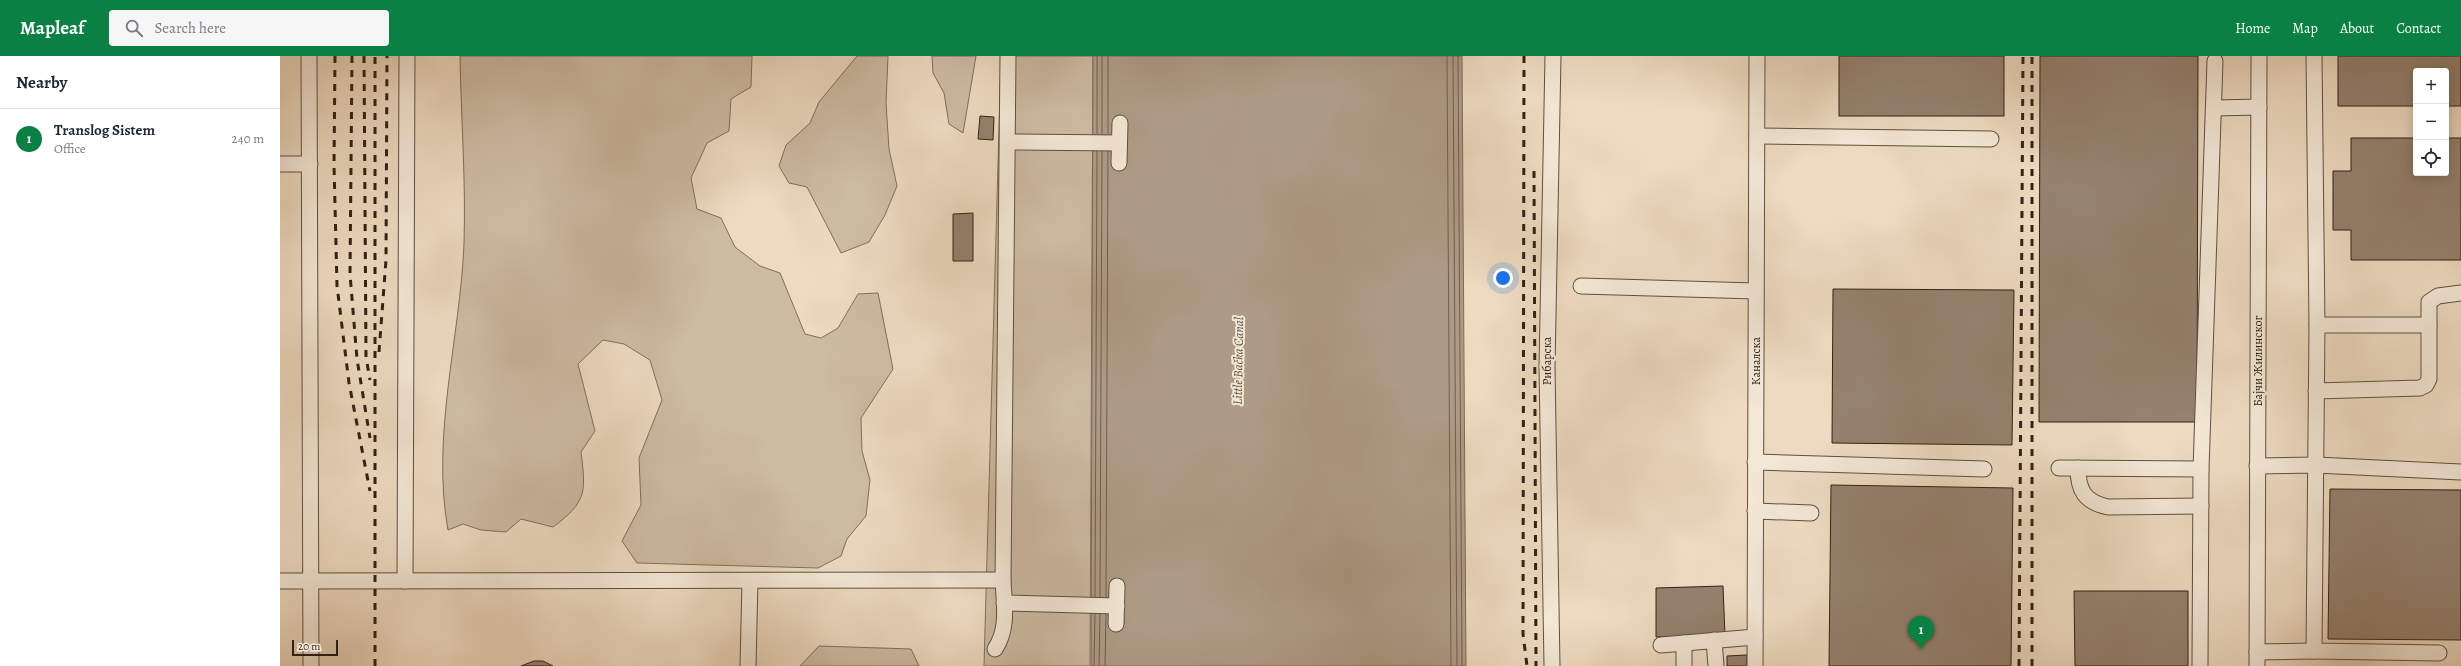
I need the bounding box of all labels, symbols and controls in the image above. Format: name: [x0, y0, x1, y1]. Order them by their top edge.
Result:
search box: [109, 10, 389, 46]
text: Mapleaf: [20, 15, 85, 41]
icon: search: [123, 17, 145, 39]
text: Search here: [155, 18, 226, 38]
text: Home: [2235, 19, 2270, 38]
text: Map: [2292, 19, 2318, 38]
text: About: [2340, 19, 2374, 38]
text: Contact: [2396, 19, 2441, 38]
map controls: [2413, 68, 2449, 176]
button: +: [2413, 68, 2449, 104]
text: Nearby: [16, 71, 67, 94]
button: −: [2413, 104, 2449, 140]
text: Translog Sistem: [54, 120, 155, 140]
text: 1: [27, 130, 31, 147]
text: 240 m: [232, 130, 264, 147]
text: Office: [54, 140, 86, 157]
button: locate: [2413, 140, 2449, 176]
your location: [1493, 268, 1513, 288]
street label: Бајчи Жилинског: [2250, 315, 2266, 407]
water label: Little Bačka Canal: [1229, 316, 1247, 405]
street label: Рибарска: [1539, 336, 1555, 385]
street label: Каналска: [1748, 336, 1764, 385]
pin: 1: [1908, 616, 1934, 649]
scale bar: [292, 638, 338, 657]
text: 20 m: [298, 639, 320, 654]

